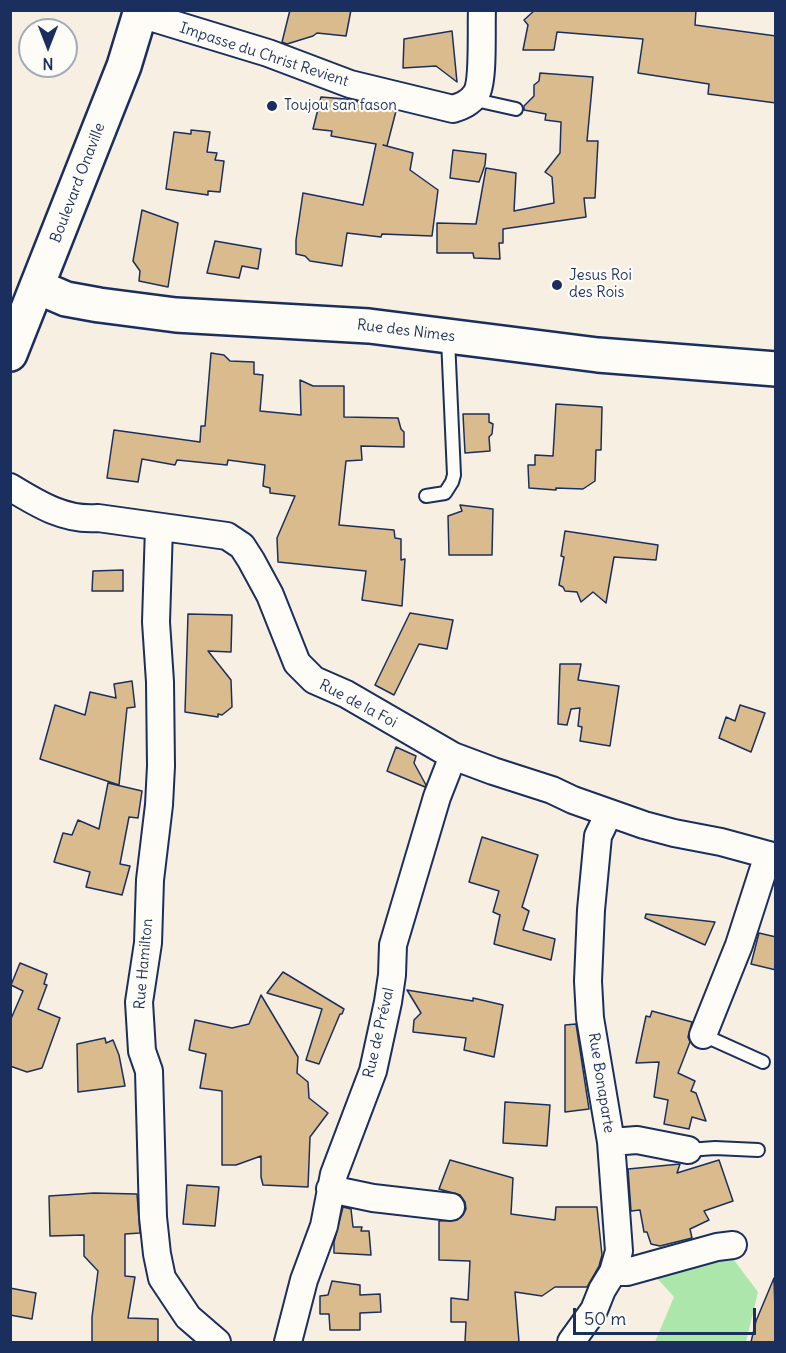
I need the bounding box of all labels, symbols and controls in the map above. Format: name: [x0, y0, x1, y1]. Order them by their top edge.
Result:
north arrow: [18, 18, 78, 78]
street label: Impasse du Christ Revient: [177, 19, 351, 91]
text: N: [42, 54, 54, 74]
place label: Toujou san fason: [284, 97, 397, 115]
marker: Toujou san fason: [265, 99, 279, 113]
street label: Boulevard Onaville: [47, 121, 109, 245]
place label: Jesus Roi des Rois: [569, 267, 632, 302]
marker: Jesus Roi des Rois: [550, 278, 564, 292]
street label: Rue des Nimes: [356, 316, 456, 346]
street label: Rue de la Foi: [316, 676, 400, 732]
street label: Rue Hamilton: [131, 918, 157, 1010]
street label: Rue de Préval: [360, 986, 398, 1080]
street label: Rue Bonaparte: [584, 1031, 618, 1135]
scale bar: [576, 1296, 759, 1334]
text: 50 m: [584, 1307, 626, 1330]

